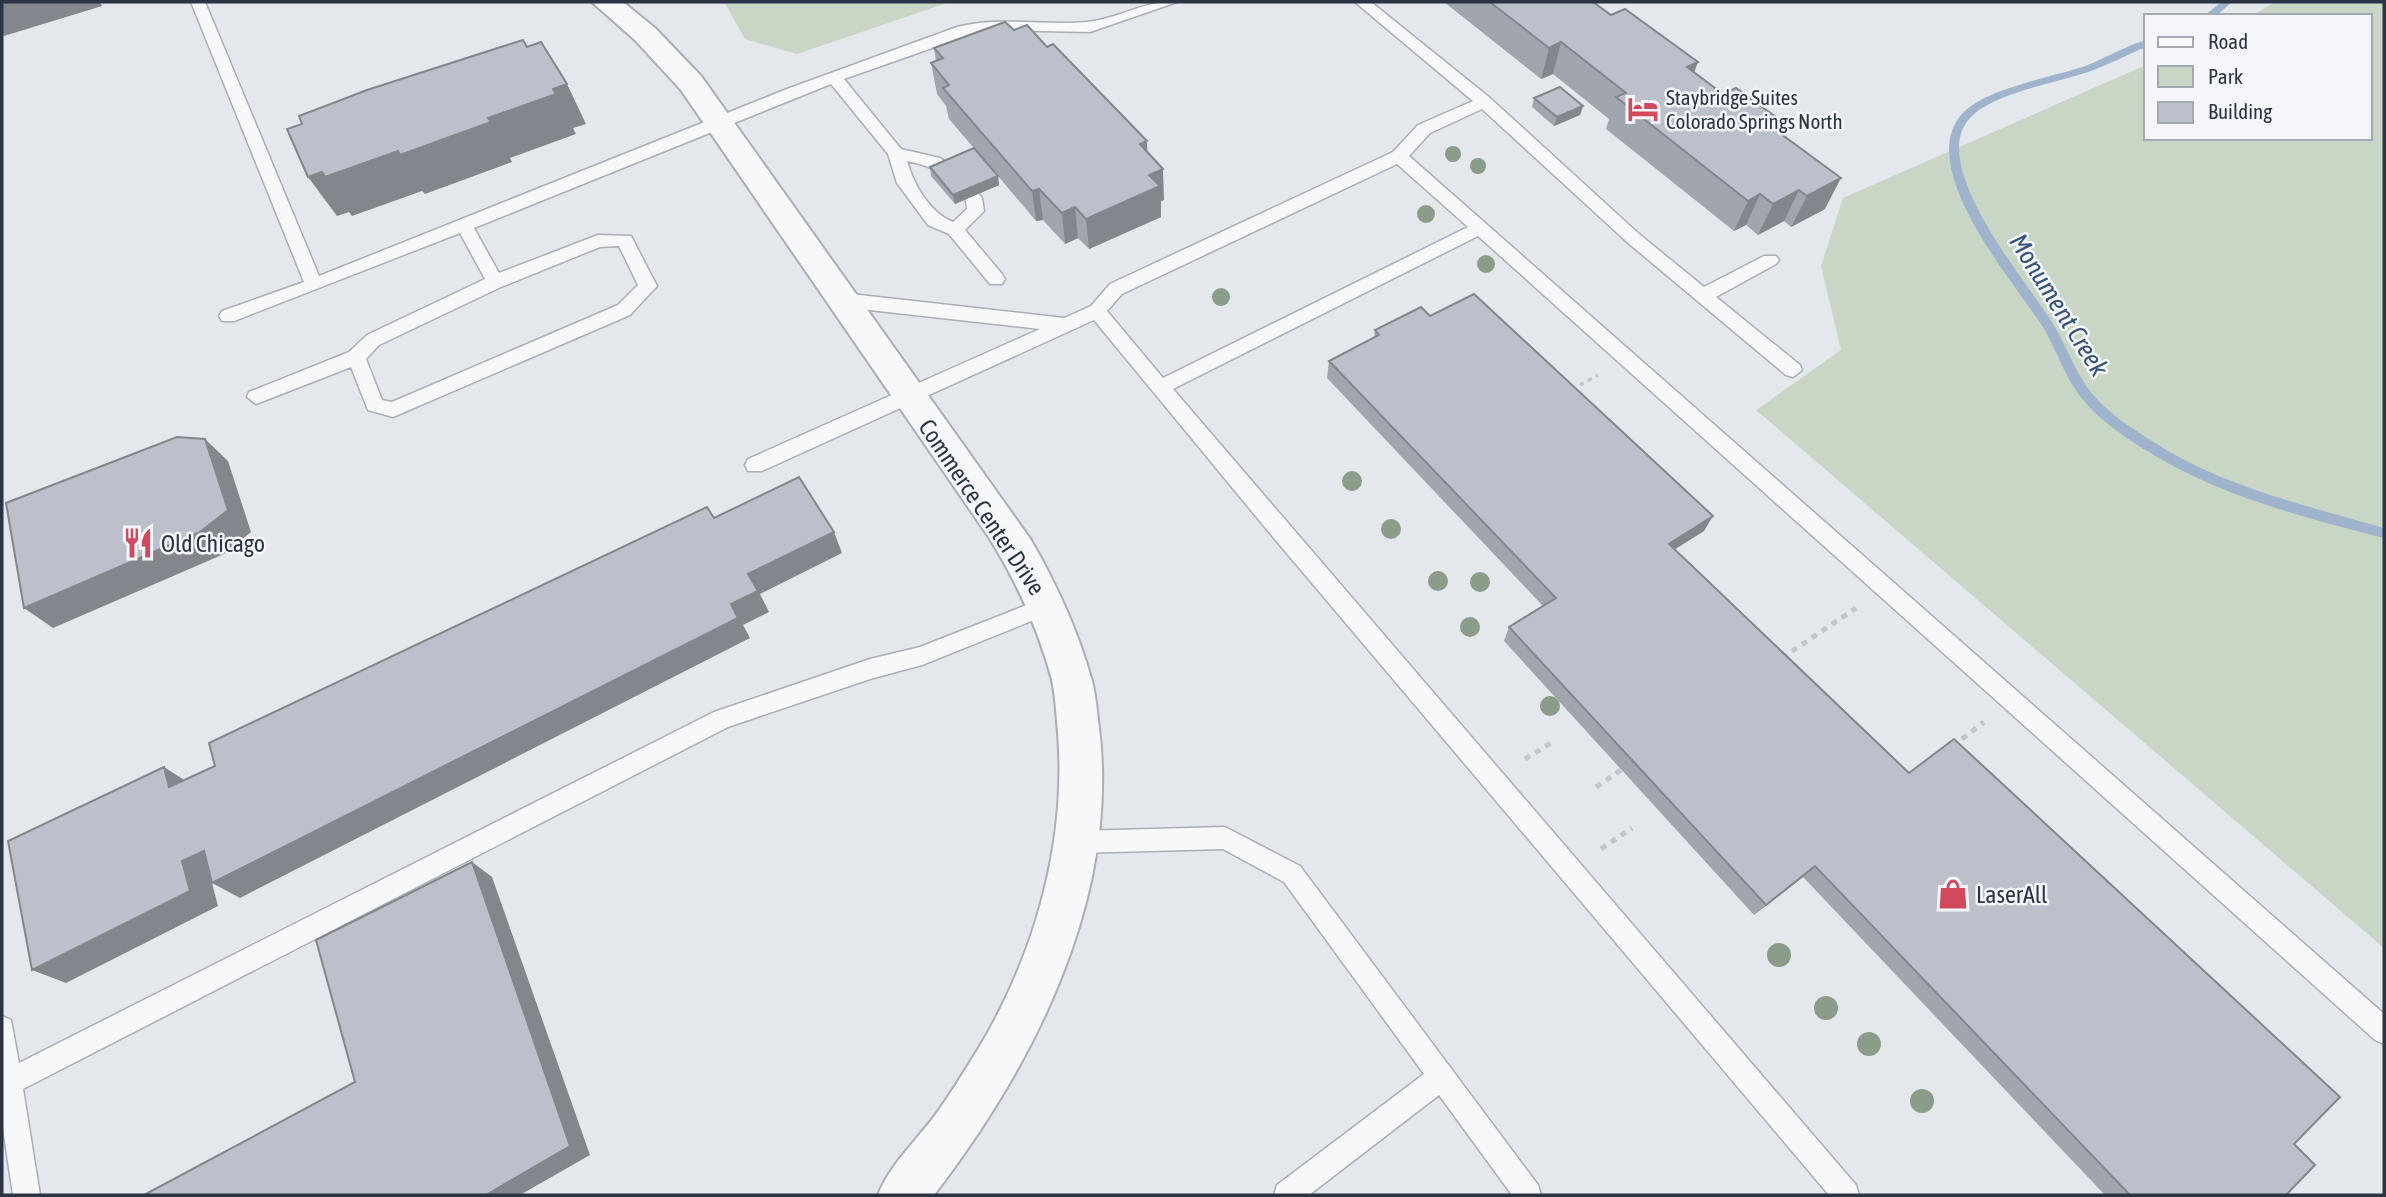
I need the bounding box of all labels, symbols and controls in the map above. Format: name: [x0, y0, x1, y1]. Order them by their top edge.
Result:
legend: [2144, 14, 2372, 140]
text: Road: [2208, 29, 2248, 53]
text: Park: [2208, 64, 2243, 88]
place label: Staybridge Suites Colorado Springs North: [1666, 85, 1843, 133]
hotel icon: Staybridge Suites Colorado Springs North: [1626, 92, 1660, 126]
text: Building: [2208, 99, 2272, 123]
water label: Monument Creek: [2003, 228, 2115, 382]
street label: Commerce Center Drive: [913, 414, 1051, 600]
restaurant icon: Old Chicago: [121, 526, 155, 560]
place label: Old Chicago: [161, 530, 265, 557]
shop icon: LaserAll: [1936, 877, 1970, 911]
place label: LaserAll: [1976, 881, 2048, 908]

